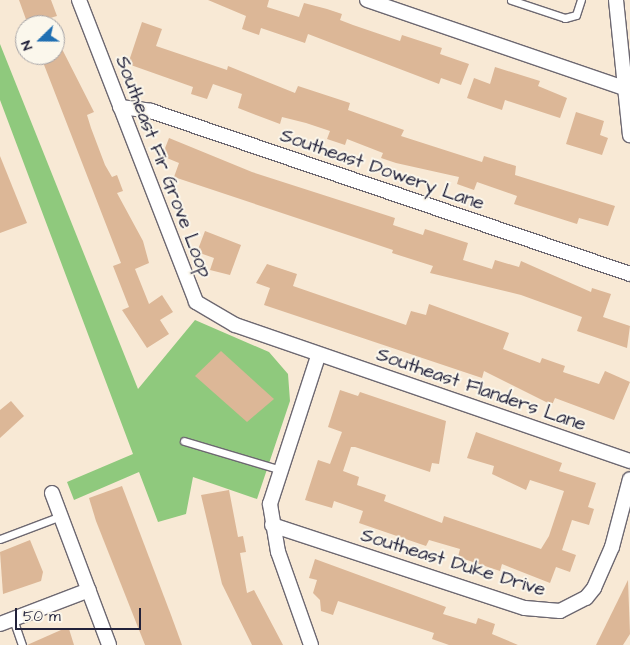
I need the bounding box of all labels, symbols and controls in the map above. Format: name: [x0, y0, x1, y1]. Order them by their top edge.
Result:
north arrow: [15, 15, 65, 65]
text: N: [16, 37, 38, 53]
street label: Southeast Fir Grove Loop: [110, 53, 216, 281]
street label: Southeast Dowery Lane: [277, 124, 487, 216]
street label: Southeast Flanders Lane: [373, 343, 589, 437]
street label: Southeast Duke Drive: [358, 524, 548, 602]
scale bar: [18, 598, 144, 630]
text: 50 m: [23, 606, 61, 627]

